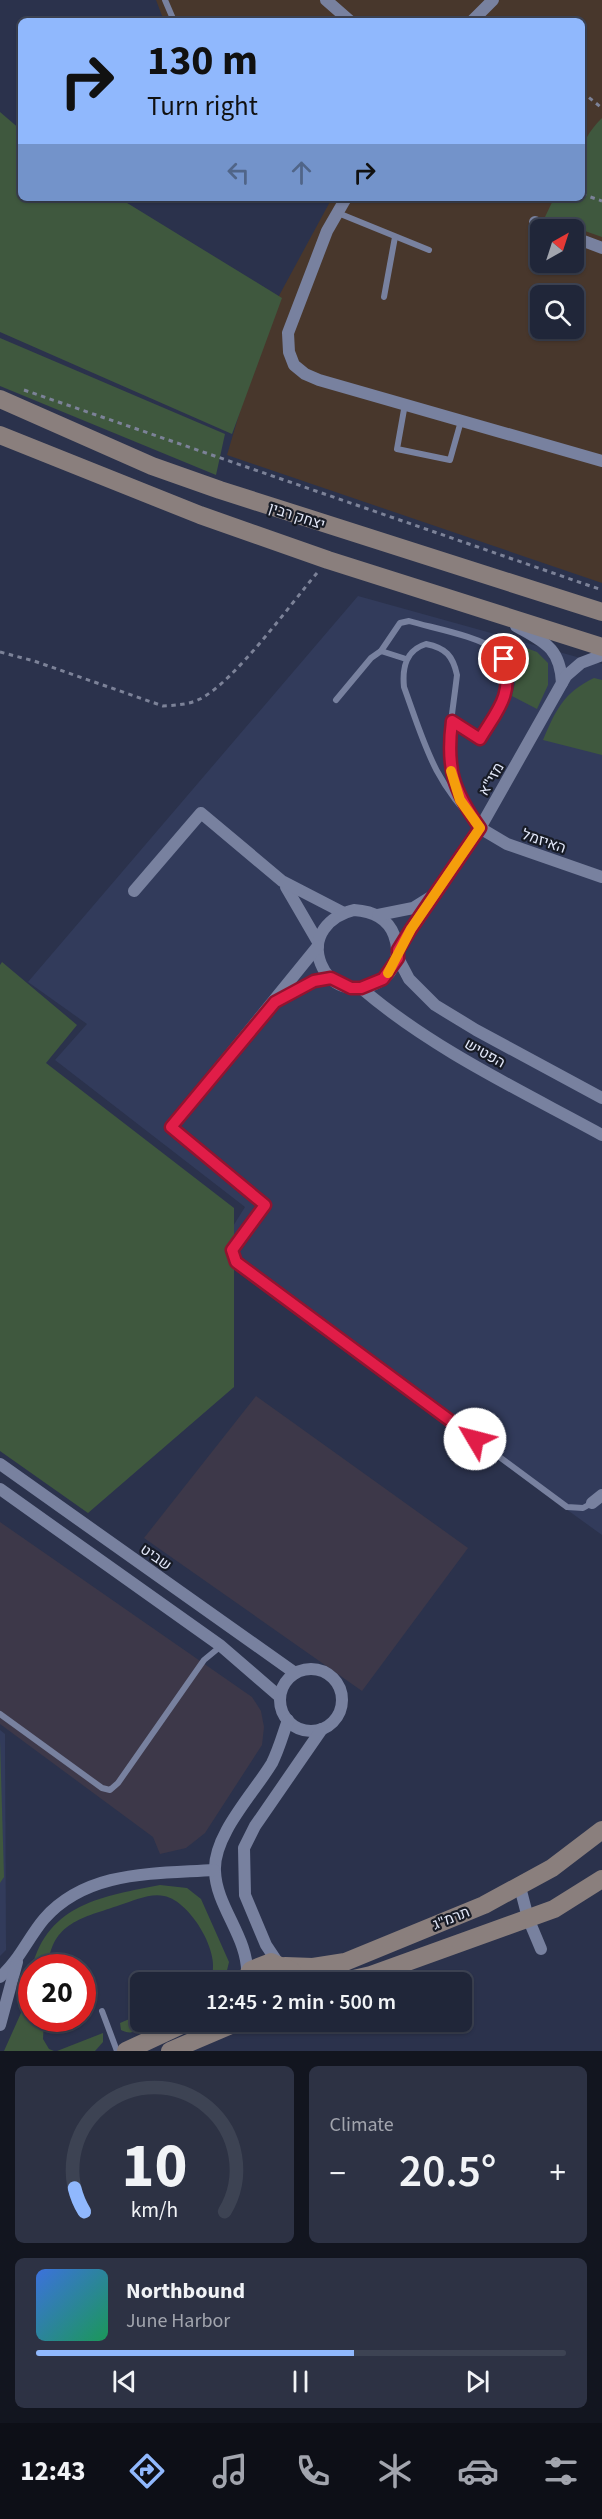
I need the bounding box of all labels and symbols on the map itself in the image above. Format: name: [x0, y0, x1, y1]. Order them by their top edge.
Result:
north arrow: [530, 219, 584, 273]
street label: יצחק רבין: [266, 497, 328, 535]
pin: [478, 633, 529, 684]
street label: מזי"א: [473, 759, 509, 800]
street label: האיזמל: [519, 824, 569, 859]
street label: הפטיש: [460, 1034, 509, 1073]
position arrow: [443, 1407, 507, 1471]
street label: שביט: [136, 1539, 175, 1576]
street label: תרמ"ג: [429, 1902, 473, 1935]
speed limit sign: 20: [18, 1954, 96, 2032]

